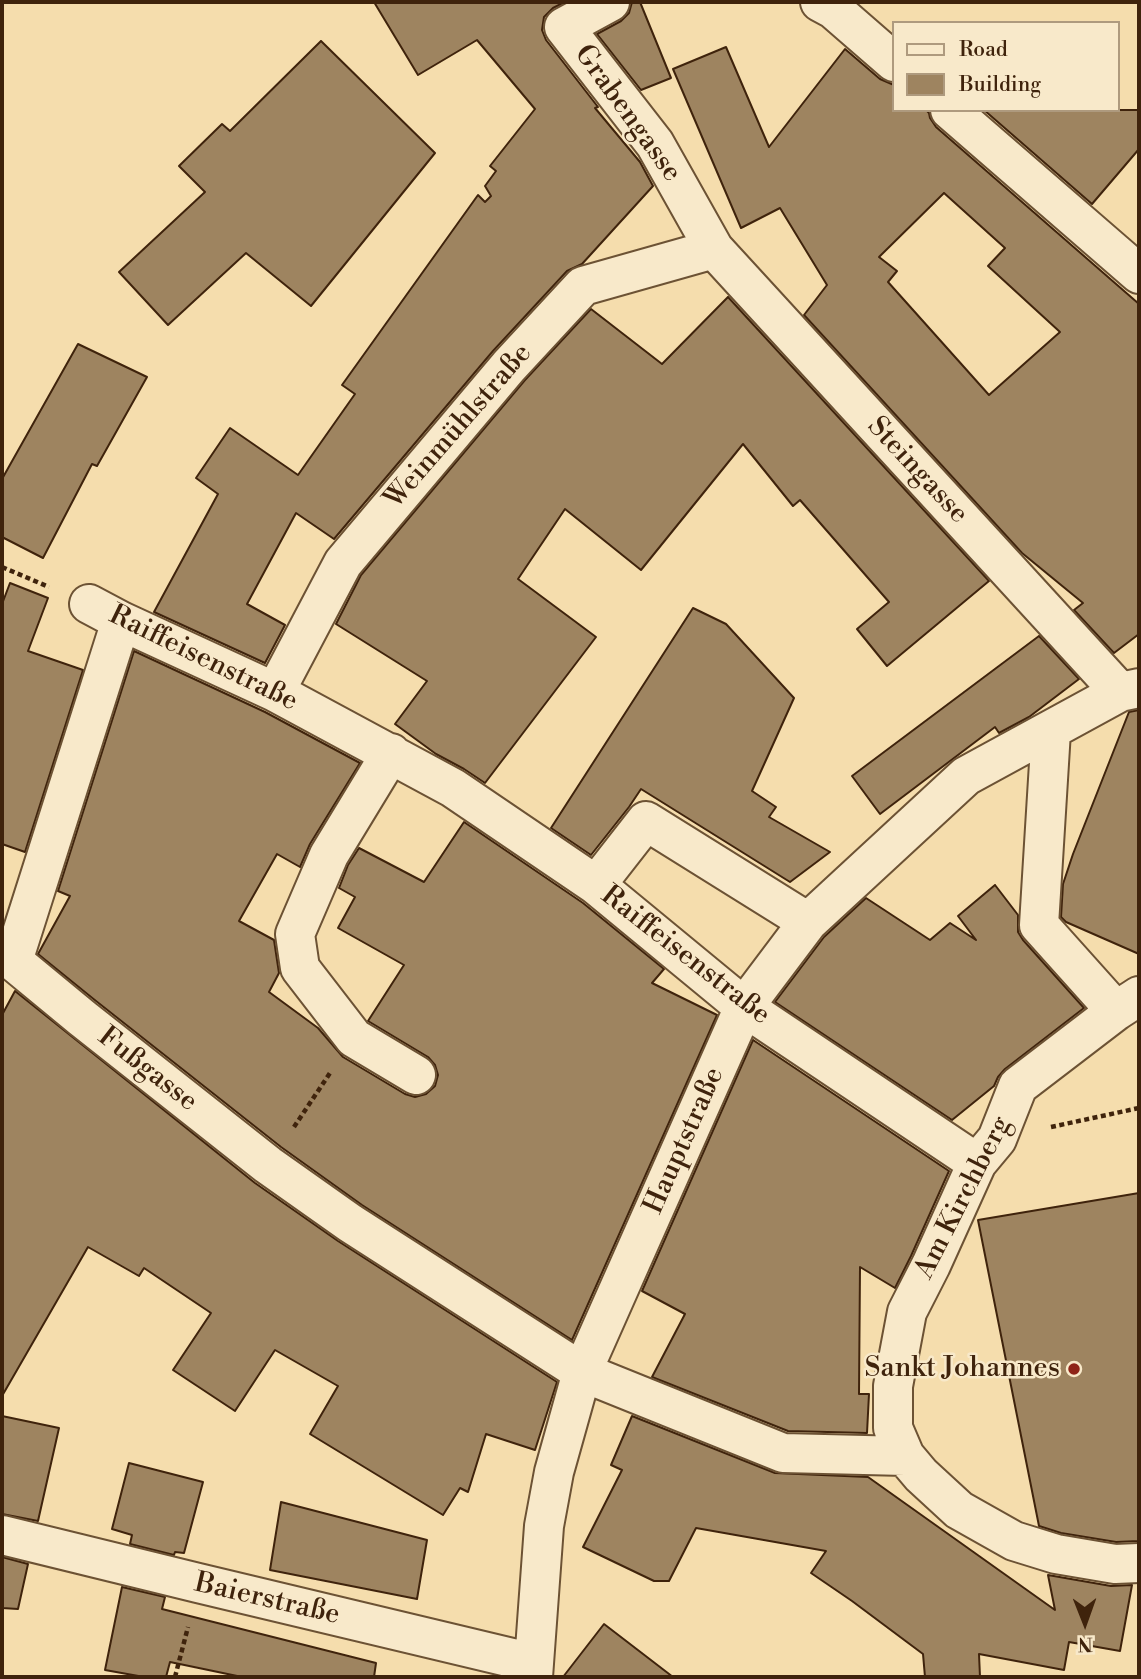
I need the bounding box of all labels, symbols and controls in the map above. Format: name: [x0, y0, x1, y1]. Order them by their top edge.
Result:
legend: [892, 21, 1120, 112]
text: Road: [959, 37, 1008, 63]
street label: Grabengasse: [566, 39, 688, 189]
text: Building: [959, 72, 1041, 98]
street label: Weinmühlstraße: [378, 338, 540, 516]
street label: Steingasse: [859, 411, 975, 531]
street label: Raiffeisenstraße: [103, 599, 303, 719]
street label: Raiffeisenstraße: [594, 879, 776, 1033]
street label: Fußgasse: [90, 1021, 204, 1119]
street label: Hauptstraße: [638, 1062, 732, 1220]
street label: Am Kirchberg: [909, 1111, 1019, 1285]
place label: Sankt Johannes: [864, 1352, 1060, 1386]
marker: Sankt Johannes: [1066, 1361, 1082, 1377]
street label: Baierstraße: [191, 1567, 343, 1633]
north arrow: [1050, 1588, 1120, 1658]
text: N: [1078, 1632, 1093, 1656]

